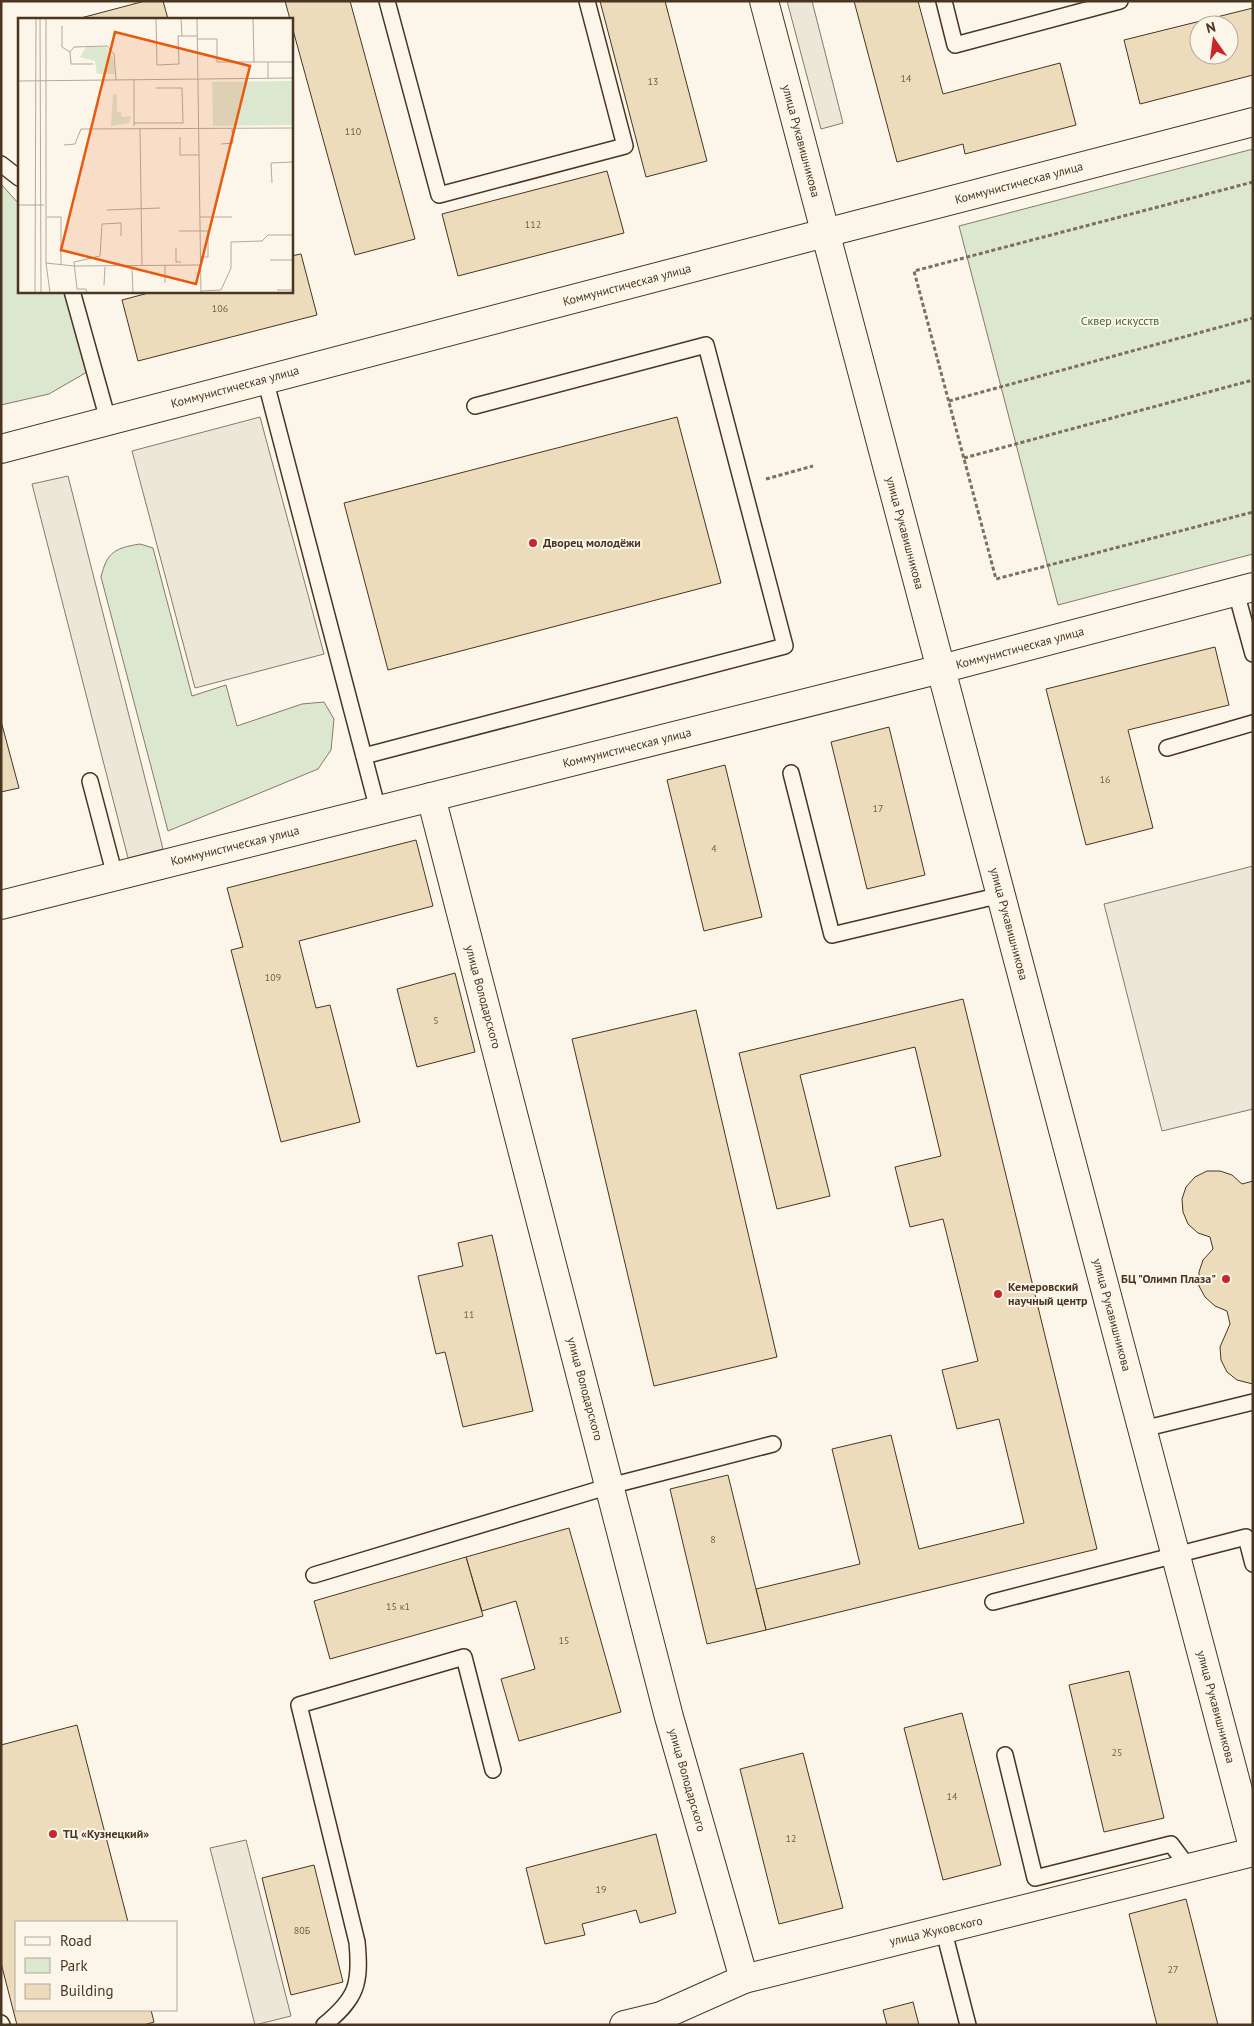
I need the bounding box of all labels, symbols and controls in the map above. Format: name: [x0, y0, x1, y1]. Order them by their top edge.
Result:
north arrow: [1189, 15, 1239, 65]
inset map: [18, 18, 292, 292]
text: N: [1204, 18, 1217, 37]
house number: 14: [901, 72, 912, 85]
house number: 13: [648, 75, 658, 88]
street label: улица Рукавишникова: [779, 83, 824, 199]
house number: 110: [345, 125, 362, 138]
street label: Коммунистическая улица: [953, 158, 1085, 207]
house number: 112: [525, 218, 541, 231]
street label: Коммунистическая улица: [561, 260, 693, 309]
house number: 106: [212, 302, 228, 315]
park label: Сквер искусств: [1081, 313, 1159, 328]
street label: Коммунистическая улица: [169, 362, 301, 411]
street label: улица Рукавишникова: [883, 475, 928, 591]
place label: Дворец молодёжи: [543, 535, 641, 550]
marker: Дворец молодёжи: [527, 537, 539, 549]
street label: Коммунистическая улица: [954, 623, 1086, 672]
street label: Коммунистическая улица: [561, 724, 693, 771]
house number: 16: [1100, 773, 1110, 786]
house number: 17: [873, 802, 883, 815]
street label: Коммунистическая улица: [169, 822, 301, 869]
house number: 4: [711, 842, 717, 855]
street label: улица Рукавишникова: [987, 866, 1032, 982]
street label: улица Володарского: [462, 943, 505, 1050]
house number: 109: [265, 971, 281, 984]
house number: 5: [433, 1014, 439, 1027]
street label: улица Рукавишникова: [1090, 1257, 1135, 1373]
place label: БЦ "Олимп Плаза": [1121, 1271, 1216, 1286]
marker: БЦ "Олимп Плаза": [1220, 1273, 1232, 1285]
place label: Кемеровский научный центр: [1008, 1279, 1088, 1308]
marker: Кемеровский научный центр: [992, 1288, 1004, 1300]
house number: 11: [464, 1308, 474, 1321]
street label: улица Володарского: [564, 1335, 607, 1442]
house number: 8: [710, 1533, 716, 1546]
house number: 15 к1: [386, 1600, 410, 1613]
house number: 15: [559, 1634, 569, 1647]
street label: улица Рукавишникова: [1194, 1649, 1239, 1765]
street label: улица Володарского: [666, 1727, 709, 1833]
house number: 25: [1112, 1746, 1122, 1759]
house number: 14: [947, 1790, 958, 1803]
place label: ТЦ «Кузнецкий»: [63, 1826, 149, 1841]
marker: ТЦ «Кузнецкий»: [47, 1828, 59, 1840]
house number: 12: [786, 1832, 796, 1845]
house number: 19: [596, 1883, 606, 1896]
street label: улица Жуковского: [888, 1913, 984, 1949]
legend: [15, 1921, 178, 2011]
house number: 80Б: [294, 1924, 311, 1937]
text: Road: [60, 1931, 92, 1950]
text: Park: [60, 1956, 88, 1975]
house number: 27: [1168, 1963, 1178, 1976]
text: Building: [60, 1981, 114, 2000]

